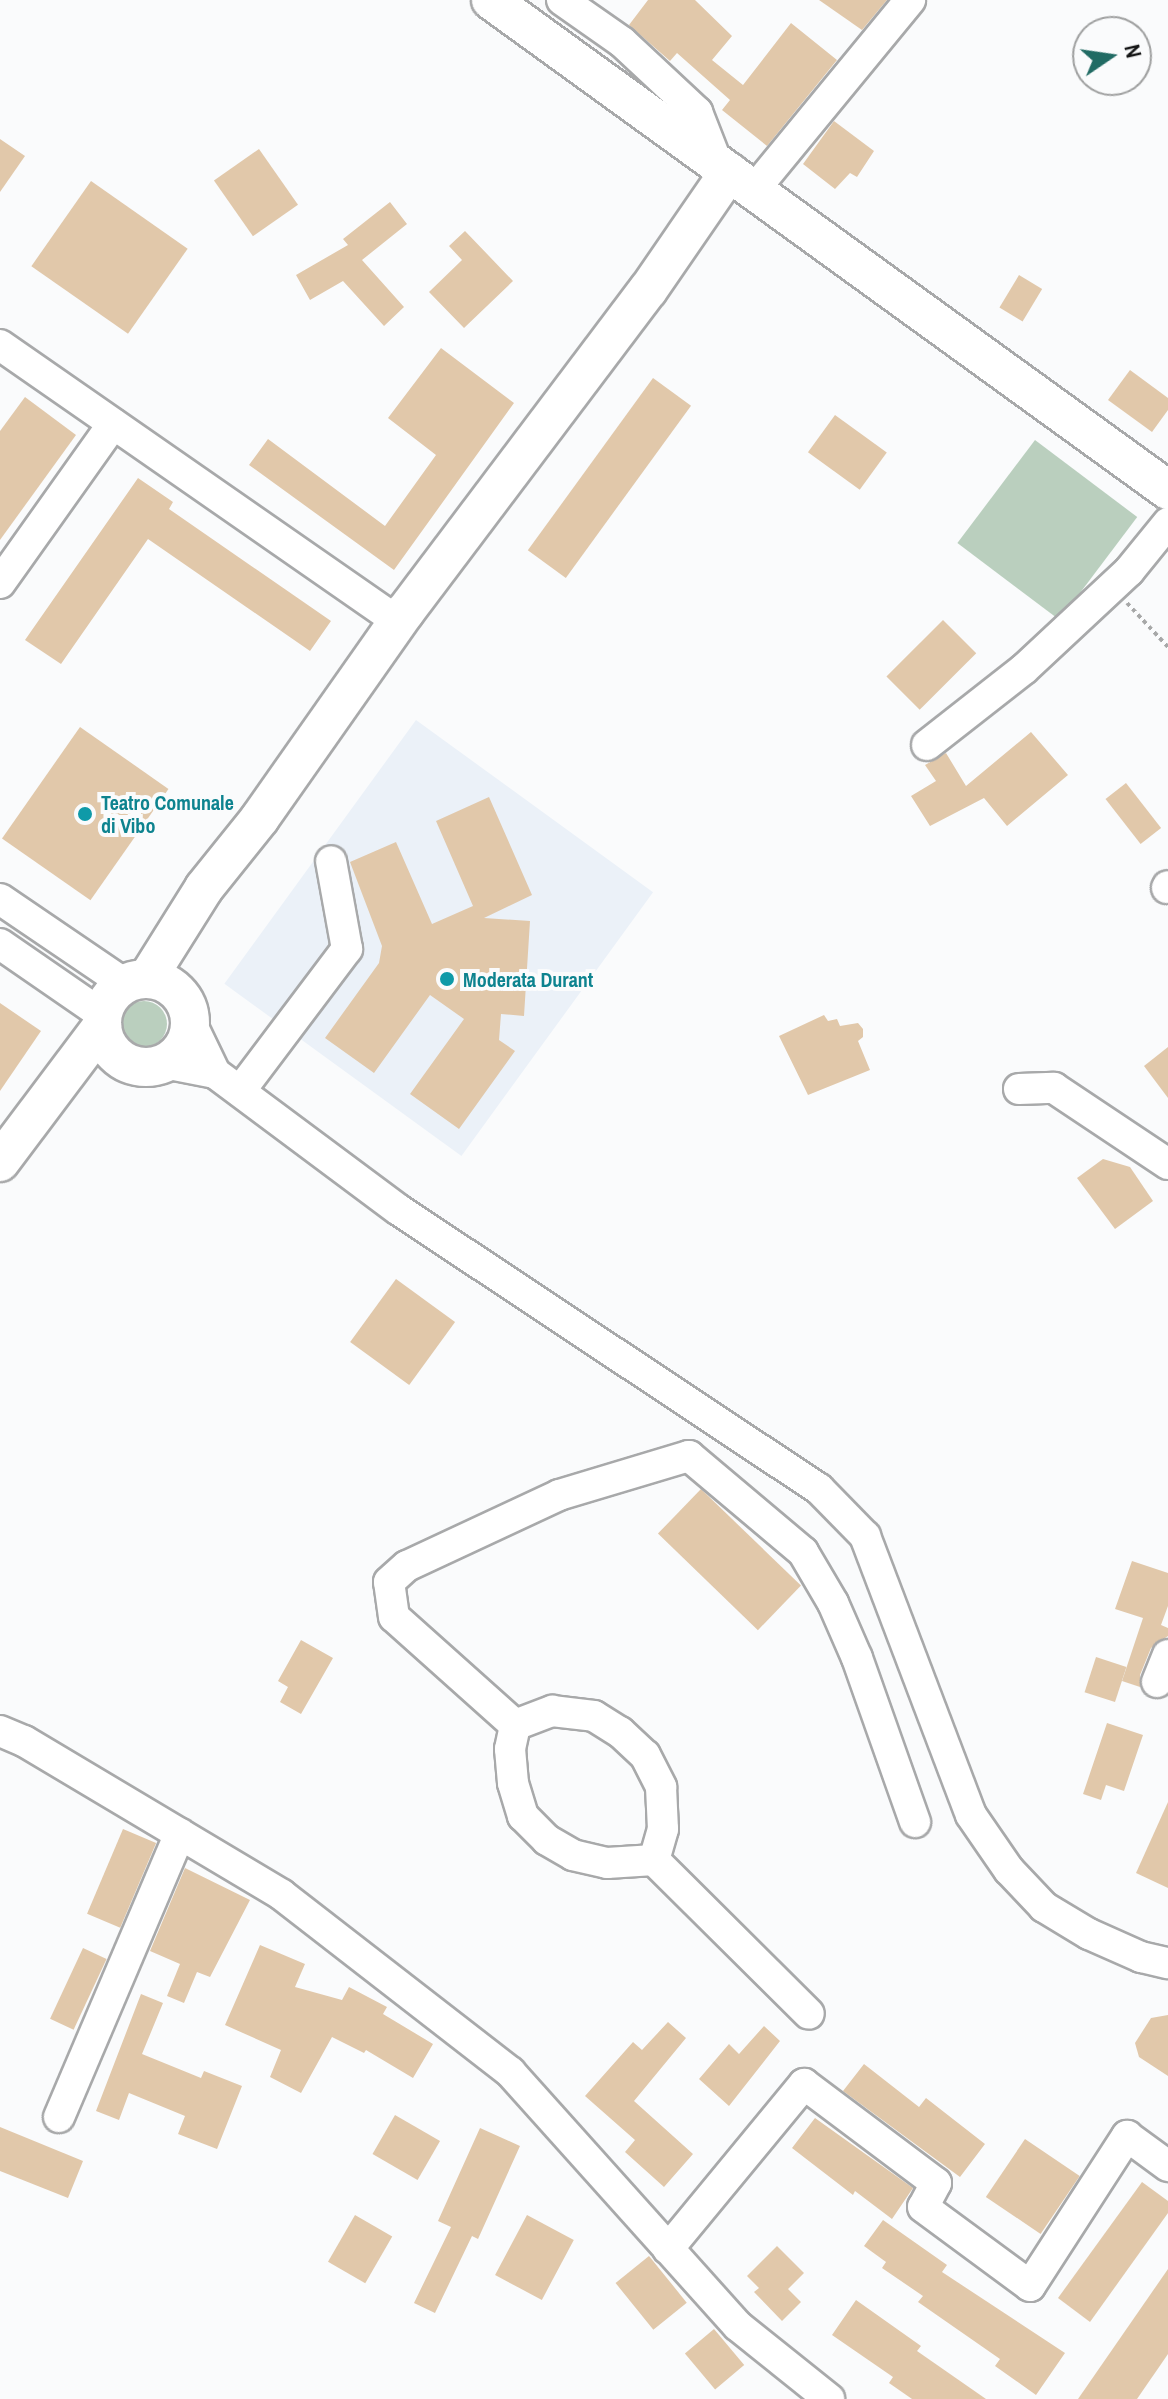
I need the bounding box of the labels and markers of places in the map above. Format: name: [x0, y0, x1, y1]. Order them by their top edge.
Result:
place label: Teatro Comunale di Vibo: [101, 790, 234, 837]
marker: Teatro Comunale di Vibo: [76, 805, 94, 823]
place label: Moderata Durant: [463, 967, 593, 991]
marker: Moderata Durant: [438, 970, 456, 988]

